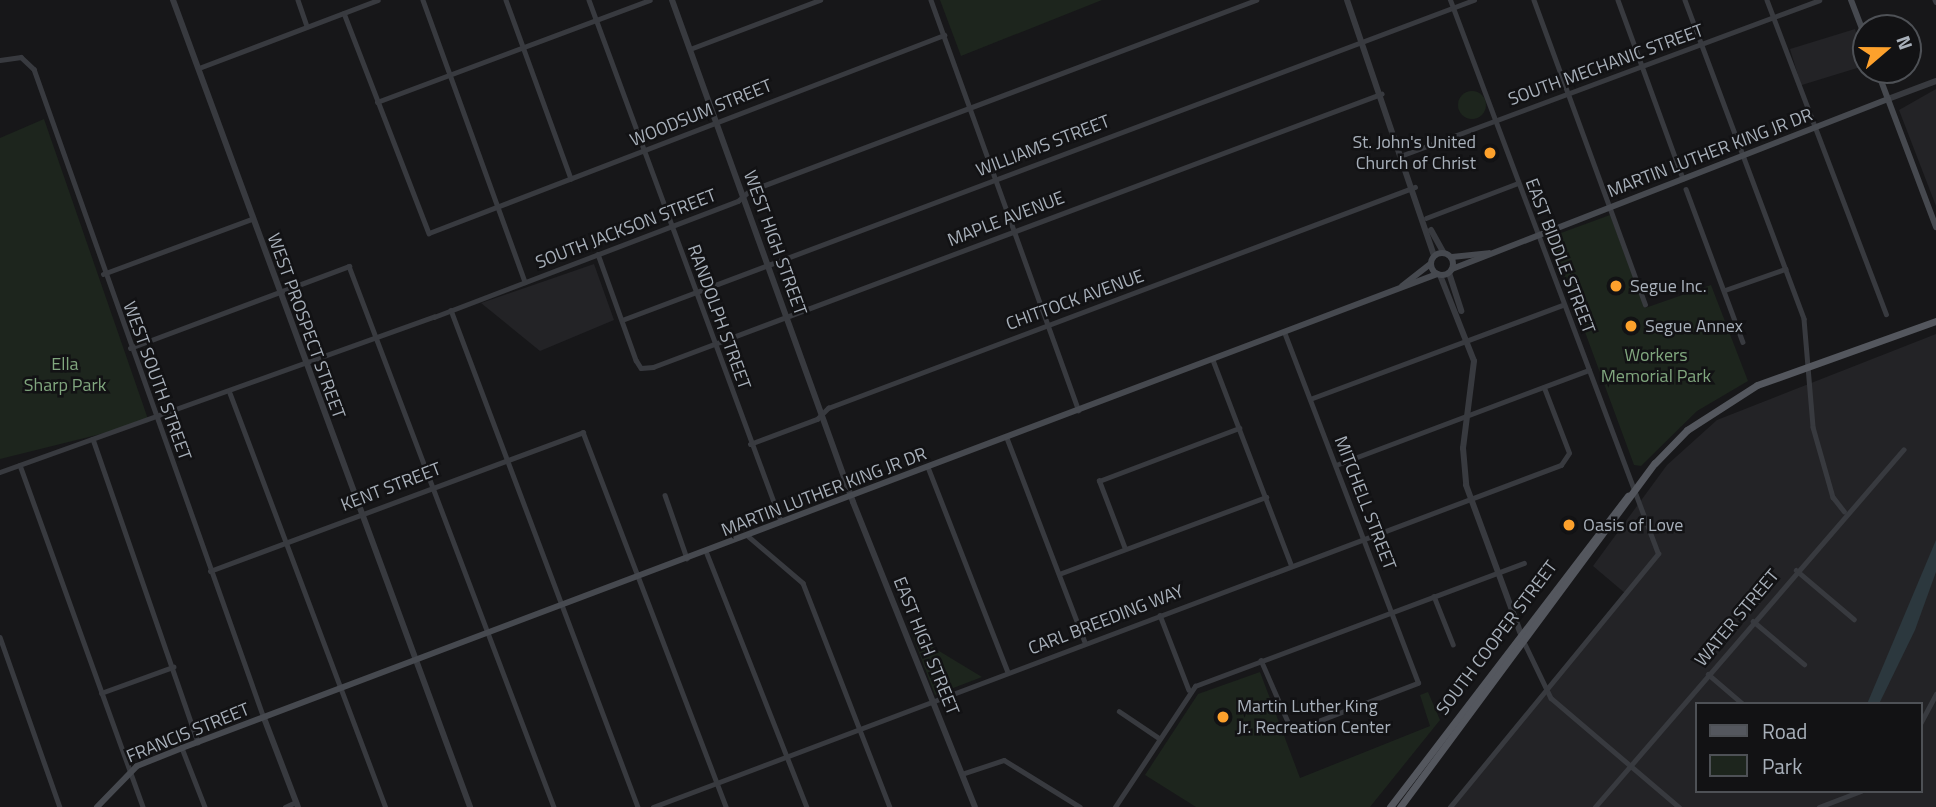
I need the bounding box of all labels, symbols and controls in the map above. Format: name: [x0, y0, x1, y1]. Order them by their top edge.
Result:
north arrow: [1852, 14, 1922, 84]
street label: SOUTH MECHANIC STREET: [1505, 20, 1707, 110]
text: N: [1889, 31, 1921, 53]
street label: WOODSUM STREET: [627, 75, 775, 151]
street label: MARTIN LUTHER KING JR DR: [1604, 104, 1816, 202]
street label: WILLIAMS STREET: [973, 111, 1113, 181]
place label: St. John's United Church of Christ: [1352, 132, 1476, 174]
marker: St. John's United Church of Christ: [1482, 145, 1498, 161]
street label: WEST HIGH STREET: [739, 168, 811, 318]
street label: EAST BIDDLE STREET: [1520, 175, 1600, 337]
street label: SOUTH JACKSON STREET: [533, 185, 719, 273]
street label: MAPLE AVENUE: [945, 187, 1067, 251]
street label: WEST PROSPECT STREET: [262, 230, 350, 422]
street label: RANDOLPH STREET: [683, 242, 755, 392]
street label: CHITTOCK AVENUE: [1003, 265, 1147, 335]
place label: Segue Inc.: [1630, 275, 1707, 297]
marker: Segue Inc.: [1608, 278, 1624, 294]
street label: WEST SOUTH STREET: [118, 299, 196, 463]
place label: Segue Annex: [1645, 315, 1743, 337]
marker: Segue Annex: [1623, 318, 1639, 334]
park label: Workers Memorial Park: [1601, 345, 1711, 388]
park label: Ella Sharp Park: [24, 354, 106, 396]
street label: MITCHELL STREET: [1330, 433, 1400, 573]
street label: MARTIN LUTHER KING JR DR: [718, 443, 930, 541]
street label: KENT STREET: [338, 458, 444, 516]
place label: Oasis of Love: [1583, 514, 1683, 536]
marker: Oasis of Love: [1561, 517, 1577, 533]
street label: SOUTH COOPER STREET: [1432, 557, 1562, 719]
street label: WATER STREET: [1690, 565, 1784, 671]
street label: EAST HIGH STREET: [888, 574, 964, 718]
street label: CARL BREEDING WAY: [1025, 580, 1187, 660]
place label: Martin Luther King Jr. Recreation Center: [1237, 696, 1391, 738]
street label: FRANCIS STREET: [123, 698, 253, 768]
legend: [1694, 702, 1922, 793]
marker: Martin Luther King Jr. Recreation Center: [1215, 709, 1231, 725]
text: Road: [1762, 715, 1807, 747]
text: Park: [1762, 750, 1802, 782]

